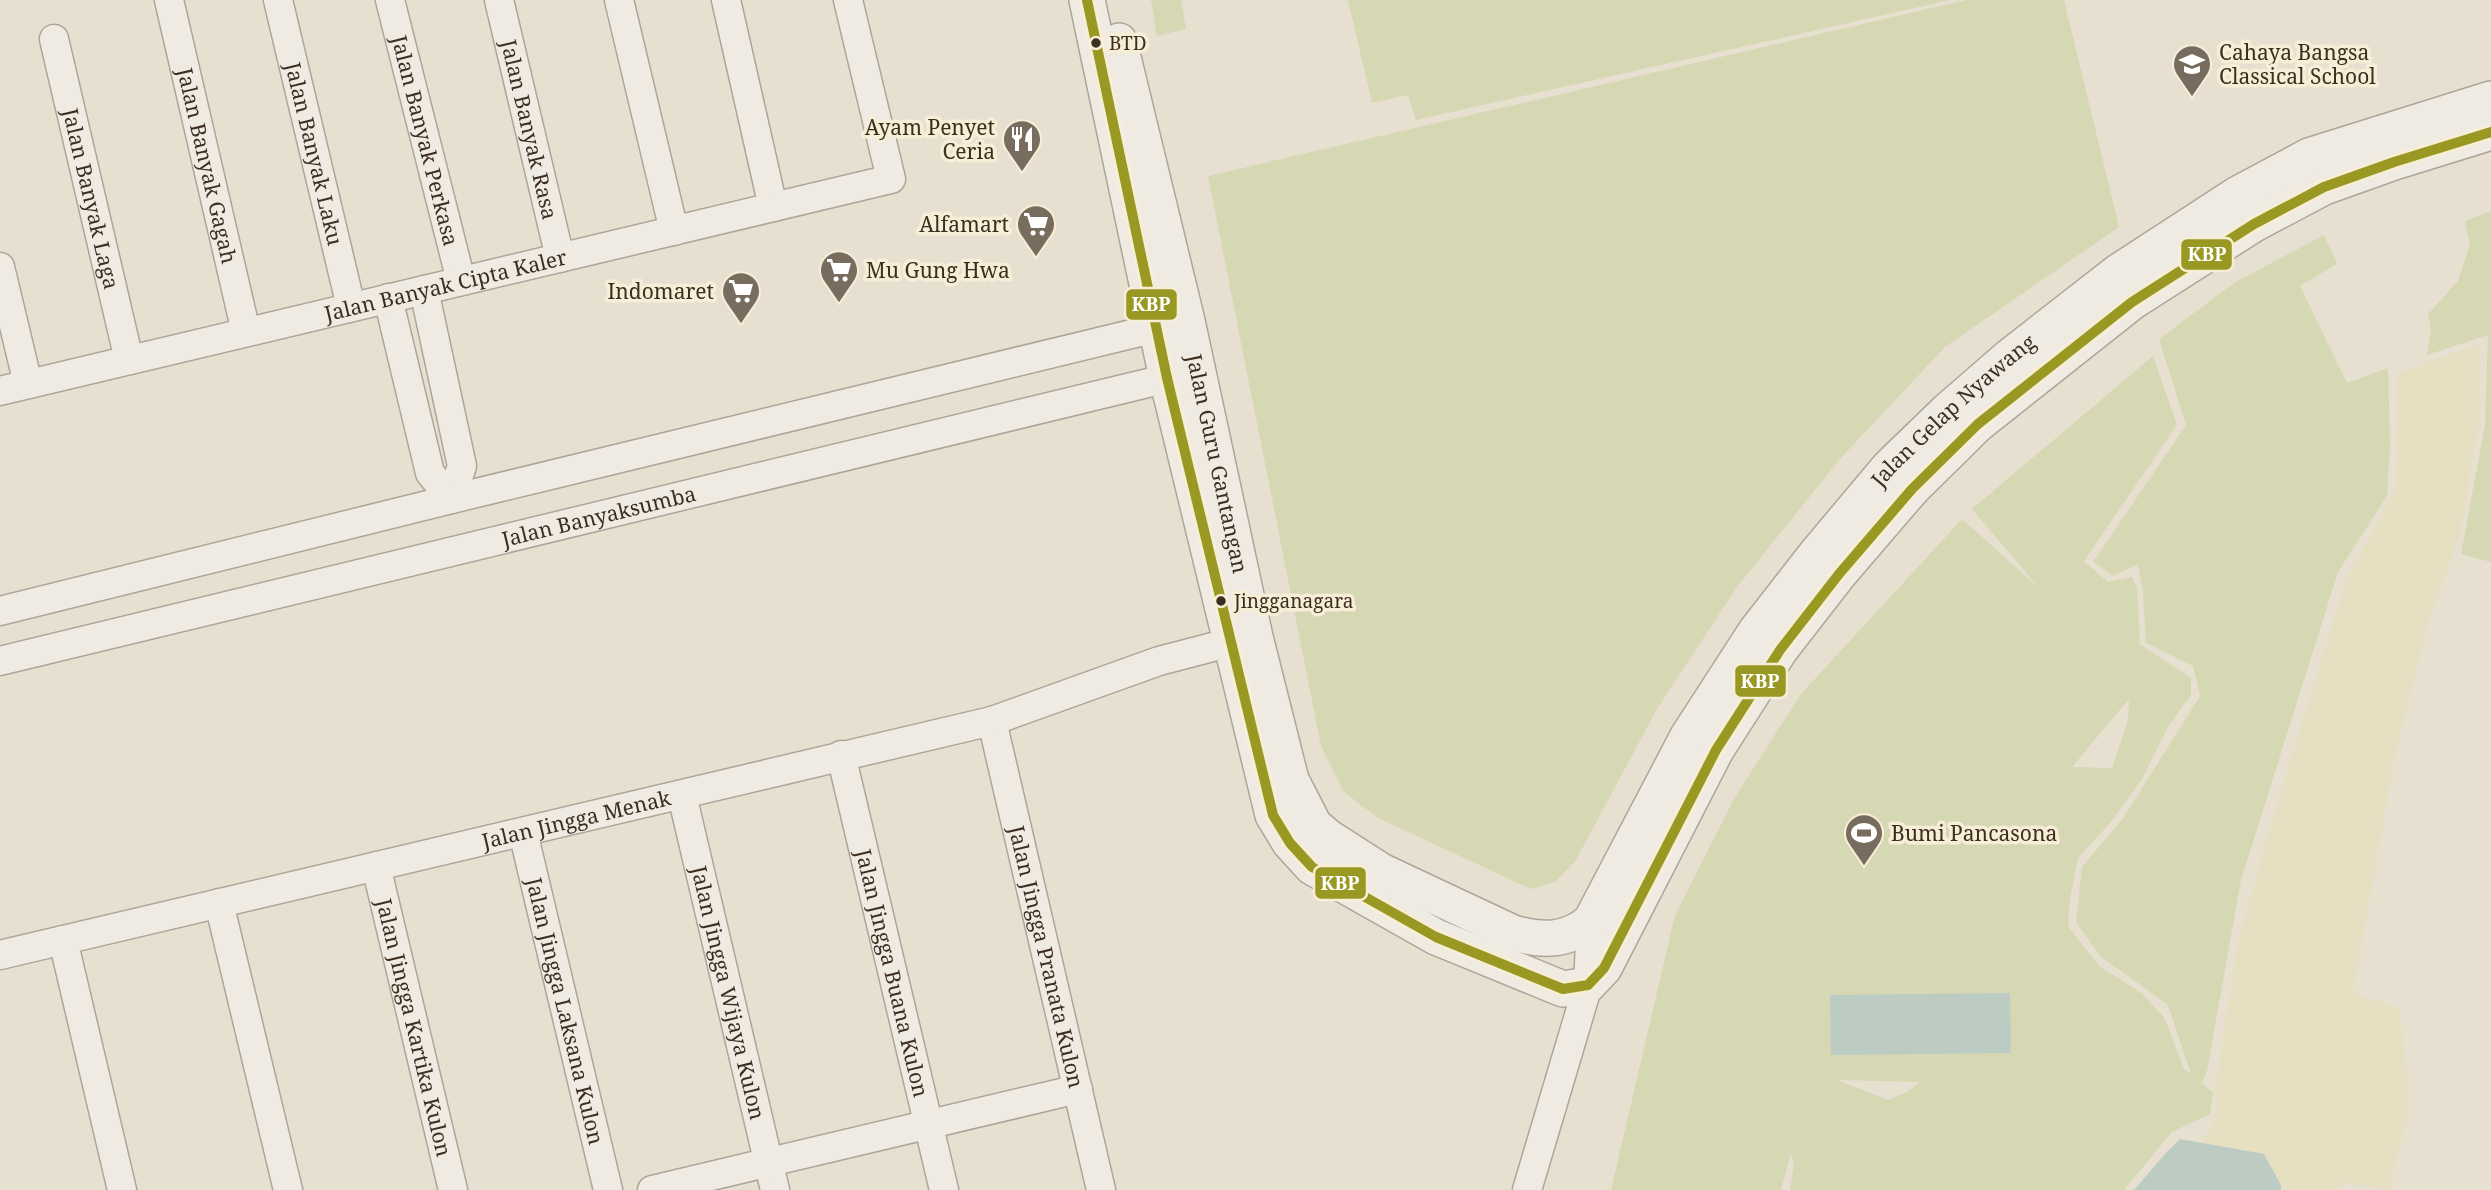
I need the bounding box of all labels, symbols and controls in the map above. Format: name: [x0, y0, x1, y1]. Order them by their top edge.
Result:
place label: BTD: [1109, 30, 1147, 56]
street label: Jalan Banyak Perkasa: [385, 31, 466, 249]
street label: Jalan Banyak Rasa: [495, 36, 564, 222]
marker: BTD: [1089, 36, 1103, 50]
place label: Cahaya Bangsa Classical School: [2219, 38, 2376, 90]
school or university icon: Cahaya Bangsa Classical School: [2171, 43, 2213, 98]
street label: Jalan Banyak Laku: [279, 58, 350, 248]
street label: Jalan Banyak Gagah: [171, 64, 244, 266]
street label: Jalan Banyak Laga: [56, 105, 126, 292]
place label: Ayam Penyet Ceria: [865, 113, 995, 165]
restaurant icon: Ayam Penyet Ceria: [1001, 118, 1043, 173]
supermarket icon: Alfamart: [1015, 203, 1057, 258]
place label: Alfamart: [919, 210, 1009, 238]
line badge: KBP: [2180, 238, 2233, 271]
text: KBP: [2188, 241, 2226, 267]
street label: Jalan Banyak Cipta Kaler: [321, 243, 570, 328]
supermarket icon: Mu Gung Hwa: [818, 249, 860, 304]
place label: Mu Gung Hwa: [866, 256, 1010, 284]
supermarket icon: Indomaret: [720, 270, 762, 325]
place label: Indomaret: [608, 277, 714, 305]
line badge: KBP: [1125, 288, 1178, 321]
text: KBP: [1132, 291, 1170, 317]
street label: Jalan Gelap Nyawang: [1864, 327, 2042, 493]
street label: Jalan Guru Gantangan: [1180, 350, 1255, 576]
street label: Jalan Banyaksumba: [498, 479, 699, 553]
place label: Jingganagara: [1233, 588, 1353, 614]
marker: Jingganagara: [1214, 594, 1228, 608]
line badge: KBP: [1734, 664, 1787, 698]
text: KBP: [1741, 668, 1779, 694]
street label: Jalan Jingga Menak: [478, 783, 674, 855]
sports icon: Bumi Pancasona: [1843, 812, 1885, 867]
place label: Bumi Pancasona: [1891, 819, 2057, 847]
street label: Jalan Jingga Pranata Kulon: [1003, 822, 1091, 1091]
street label: Jalan Jingga Buana Kulon: [850, 845, 935, 1100]
street label: Jalan Jingga Wijaya Kulon: [685, 862, 772, 1122]
line badge: KBP: [1314, 866, 1367, 900]
text: KBP: [1321, 870, 1359, 896]
street label: Jalan Jingga Laksana Kulon: [520, 874, 611, 1147]
street label: Jalan Jingga Kartika Kulon: [370, 895, 459, 1159]

